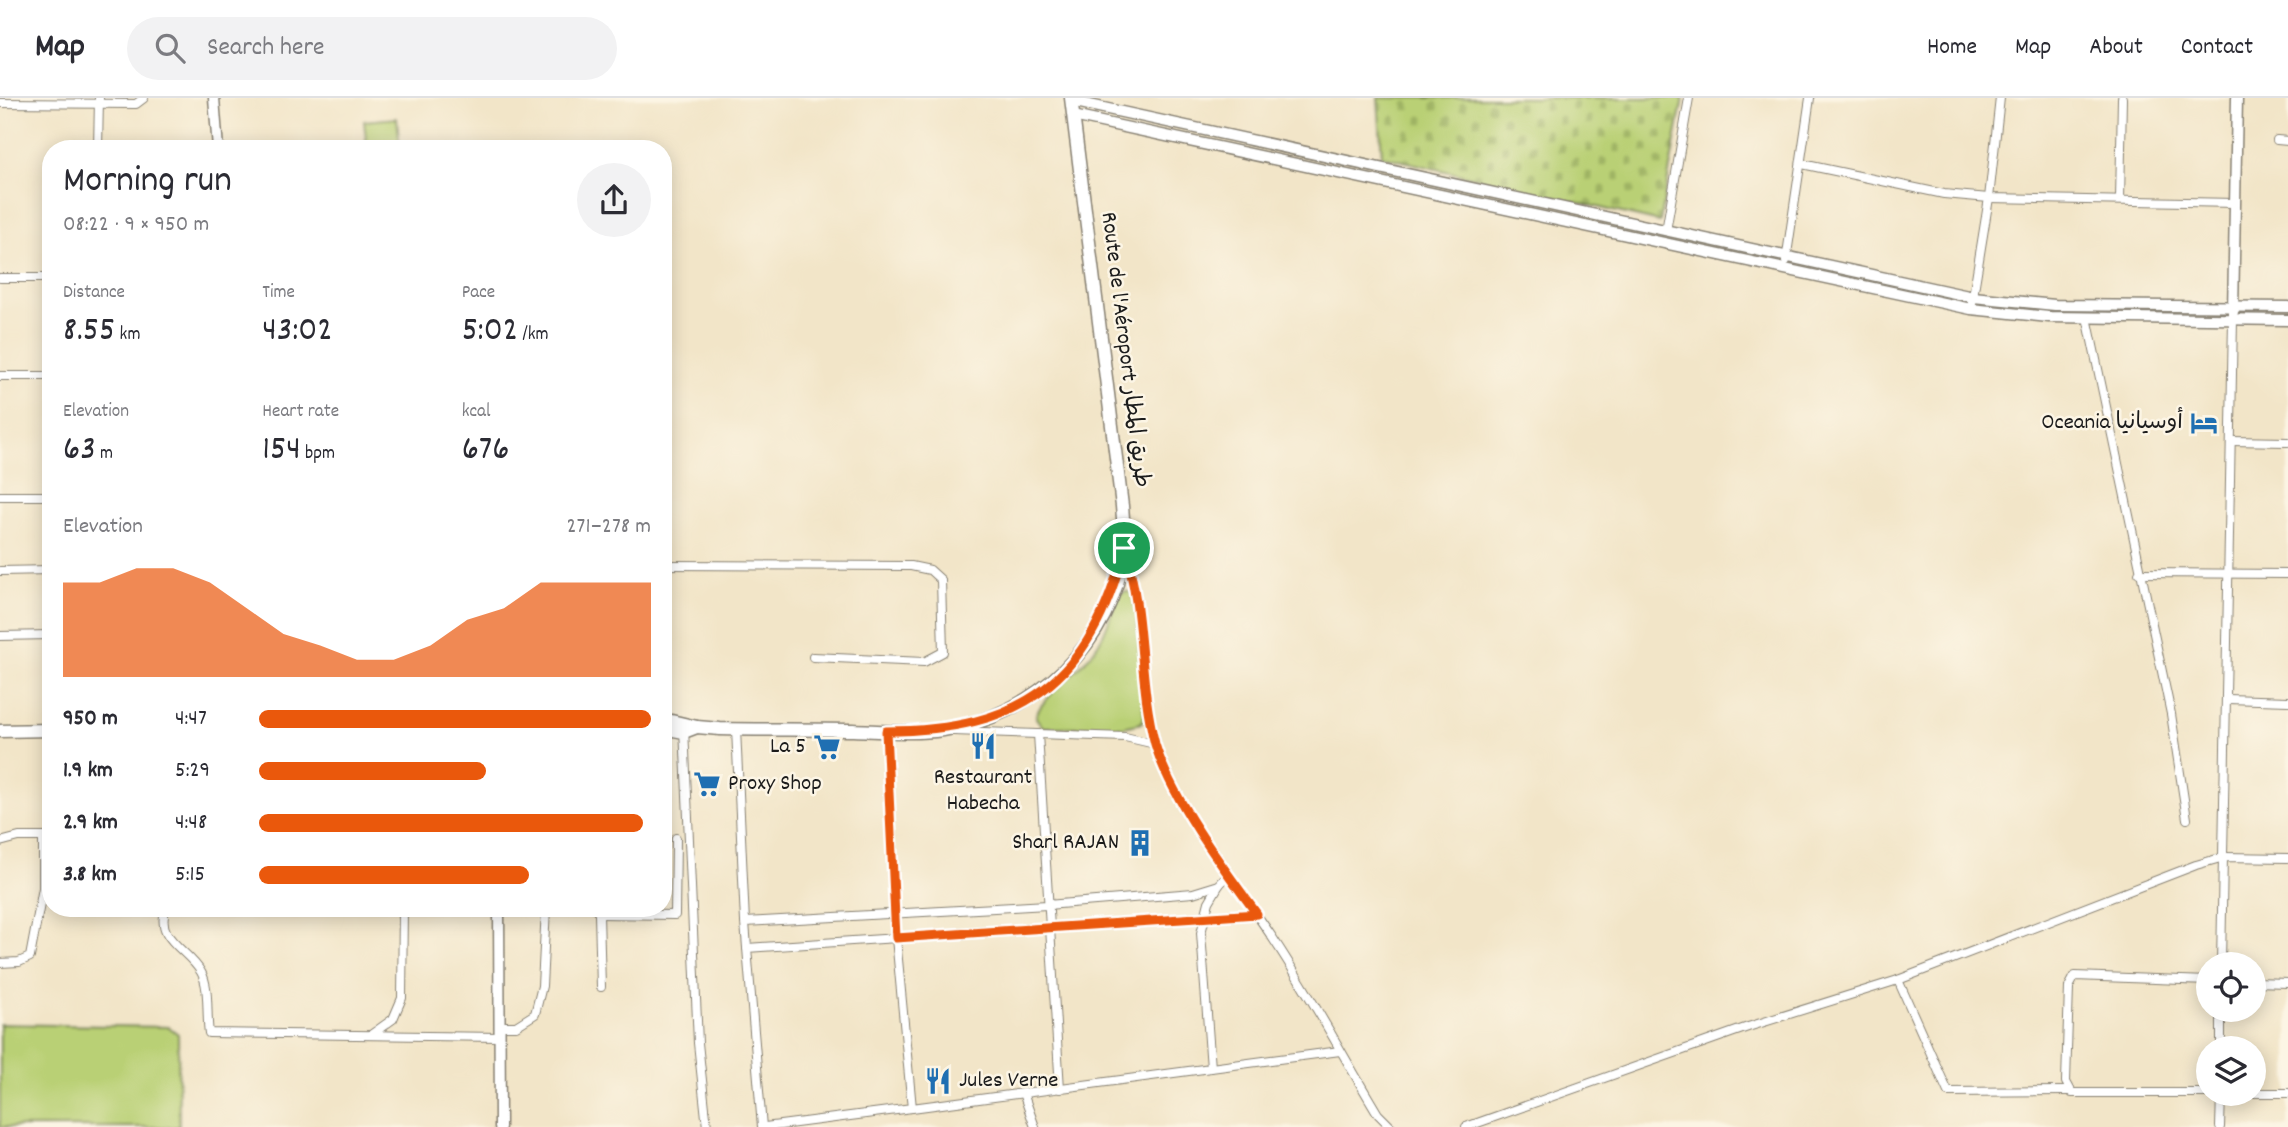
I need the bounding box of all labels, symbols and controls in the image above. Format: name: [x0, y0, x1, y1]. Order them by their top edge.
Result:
search box: [127, 17, 617, 80]
text: Map: [35, 25, 85, 72]
icon: search: [151, 29, 189, 67]
text: Search here: [207, 30, 325, 67]
text: Home: [1927, 31, 1977, 65]
text: Map: [2015, 31, 2051, 65]
text: About: [2089, 31, 2143, 65]
text: Contact: [2181, 31, 2253, 65]
text: Morning run: [63, 155, 232, 210]
button: share: [577, 163, 651, 237]
text: 08:22 · 9 × 950 m: [63, 209, 209, 242]
street label: Route de l'Aéroport طريق المطار: [1091, 210, 1157, 490]
text: Distance: [63, 280, 125, 307]
text: Time: [262, 280, 295, 307]
text: Pace: [462, 280, 495, 307]
text: 8.55: [63, 307, 115, 357]
text: 43:02: [262, 307, 333, 357]
text: 5:02: [462, 307, 518, 357]
text: km: [115, 322, 140, 349]
text: /km: [518, 322, 549, 349]
text: Elevation: [63, 399, 129, 426]
text: Heart rate: [262, 399, 339, 426]
text: kcal: [462, 399, 491, 426]
place label: Oceania أوسيانيا: [2041, 406, 2183, 440]
hotel icon: Oceania أوسيانيا: [2189, 408, 2219, 438]
text: 63: [63, 426, 96, 476]
text: 154: [262, 426, 301, 476]
text: 676: [462, 426, 509, 476]
text: m: [96, 441, 113, 468]
text: bpm: [301, 441, 335, 468]
text: Elevation: [63, 511, 143, 544]
text: 271–278 m: [567, 511, 651, 544]
pin: [1094, 518, 1154, 578]
icon: arrive: [1105, 529, 1143, 567]
text: 950 m: [63, 703, 118, 736]
text: 4:47: [175, 703, 207, 736]
place label: La 5: [770, 731, 806, 764]
restaurant icon: Restaurant Habecha: [968, 731, 998, 761]
supermarket icon: La 5: [812, 732, 842, 762]
text: 1.9 km: [63, 755, 113, 788]
text: 5:29: [175, 755, 210, 788]
place label: Restaurant Habecha: [934, 762, 1032, 821]
place label: Proxy Shop: [728, 768, 822, 801]
supermarket icon: Proxy Shop: [692, 769, 722, 799]
text: 2.9 km: [63, 807, 118, 840]
text: 4:48: [175, 807, 207, 840]
place label: Sharl RAJAN: [1012, 827, 1119, 860]
building icon: Sharl RAJAN: [1125, 828, 1155, 858]
text: 3.8 km: [63, 859, 117, 892]
text: 5:15: [175, 859, 205, 892]
map controls: [2196, 952, 2266, 1106]
button: locate: [2196, 952, 2266, 1022]
button: layers: [2196, 1036, 2266, 1106]
place label: Jules Verne: [959, 1065, 1058, 1098]
restaurant icon: Jules Verne: [923, 1066, 953, 1096]

